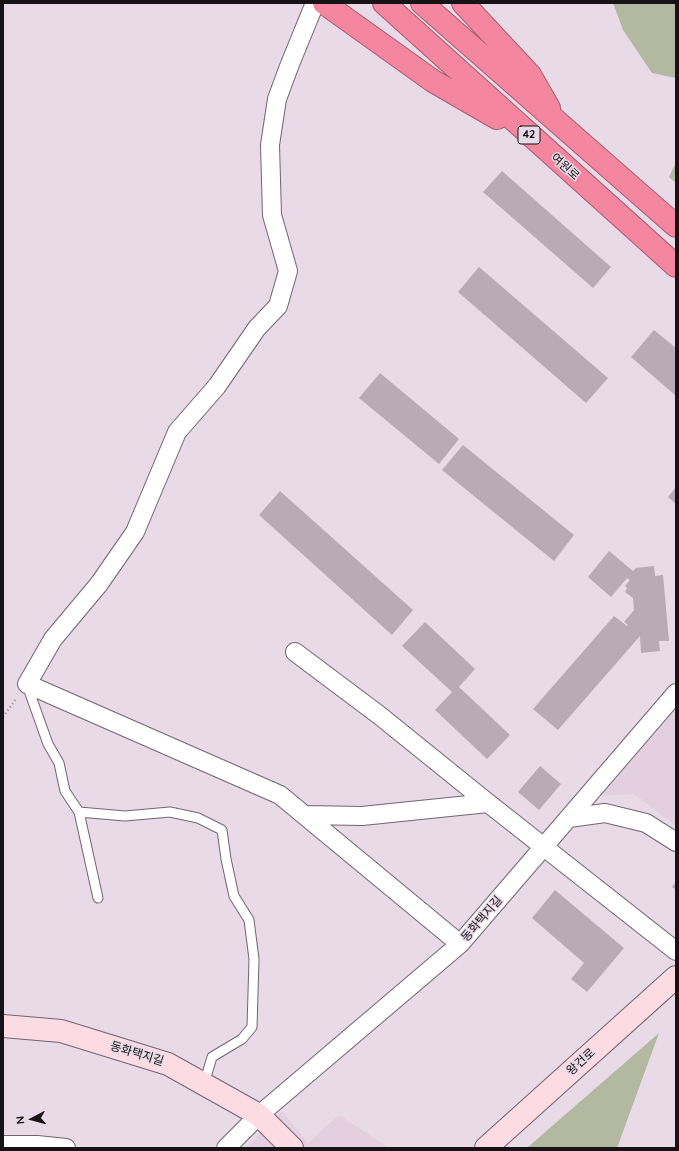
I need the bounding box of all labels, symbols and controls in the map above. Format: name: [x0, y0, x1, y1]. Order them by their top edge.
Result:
road number: 42: [518, 126, 540, 144]
street label: 여원로: [548, 151, 582, 183]
street label: 동화택지길: [458, 893, 506, 945]
street label: 동화택지길: [109, 1039, 165, 1069]
street label: 왕건로: [564, 1046, 598, 1078]
north arrow: [12, 1099, 52, 1139]
text: N: [13, 1115, 27, 1125]

